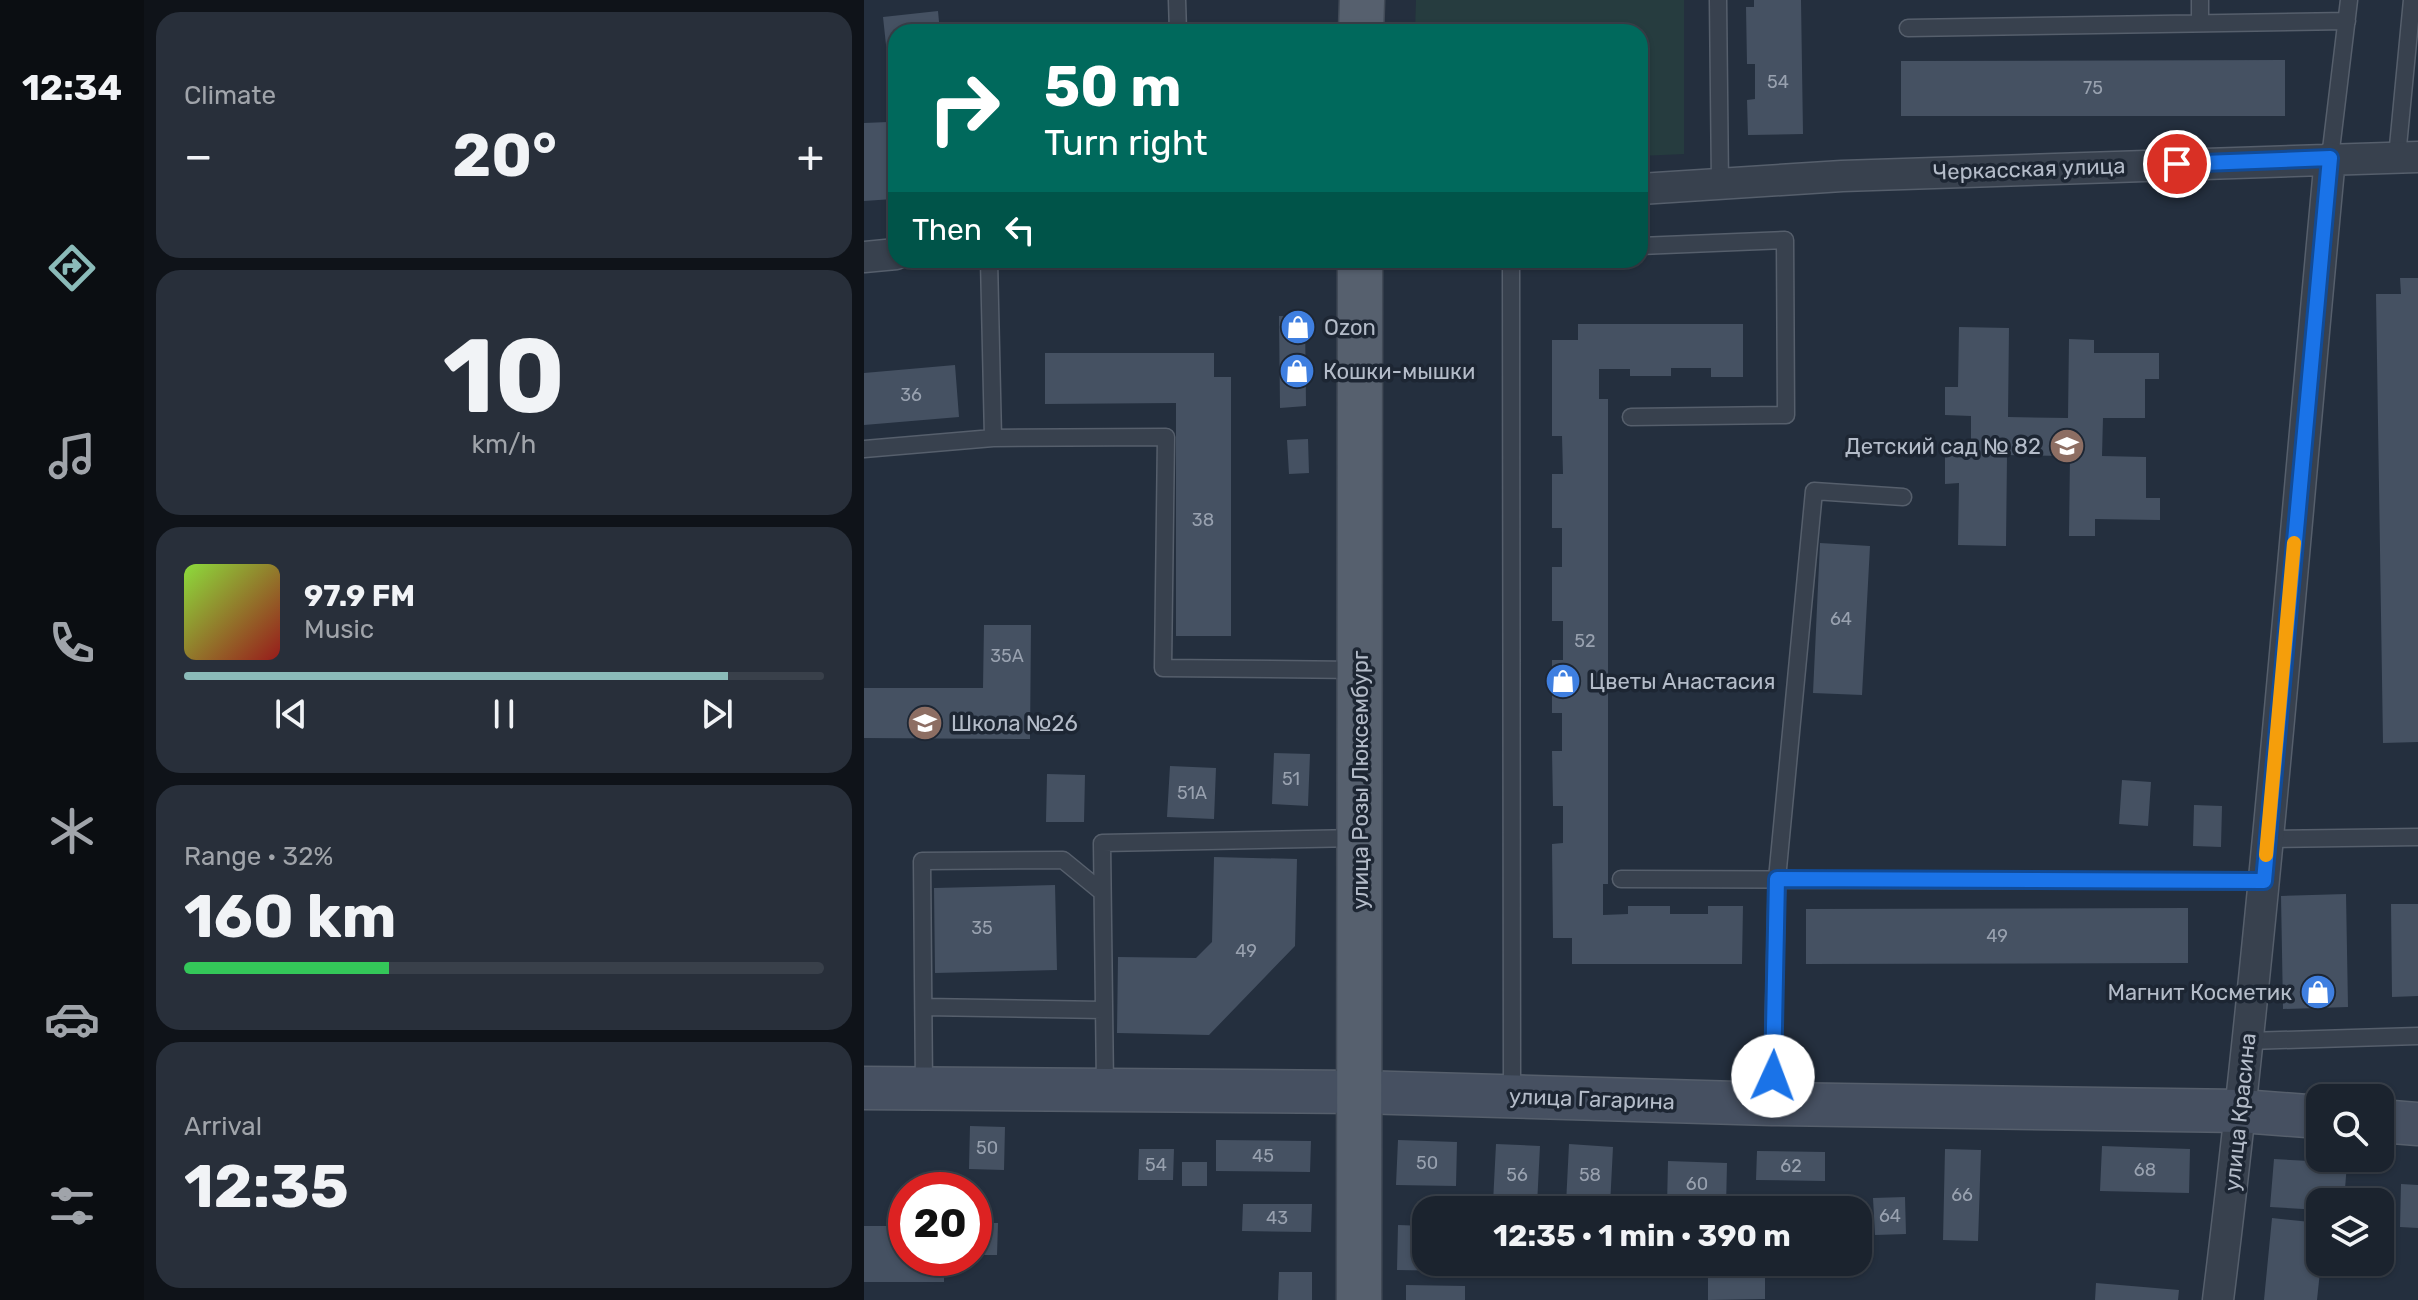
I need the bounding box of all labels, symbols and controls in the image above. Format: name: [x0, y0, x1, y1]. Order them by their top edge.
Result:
text: 50 m: [1044, 54, 1181, 120]
icon: right: [912, 56, 1016, 160]
text: 12:34: [22, 66, 122, 109]
house number: 54: [1767, 71, 1789, 93]
house number: 75: [2083, 77, 2103, 99]
text: Climate: [184, 80, 276, 111]
text: 20°: [452, 120, 557, 191]
text: Turn right: [1044, 121, 1208, 164]
text: −: [184, 130, 213, 182]
text: +: [797, 130, 824, 182]
pin: [2143, 130, 2211, 198]
icon: arrive: [2155, 142, 2199, 186]
street label: Черкасская улица: [1932, 152, 2126, 186]
icon: left: [998, 208, 1042, 252]
text: Then: [912, 212, 982, 248]
icon: directions: [44, 240, 100, 296]
shop icon: Ozon: [1279, 308, 1317, 346]
place label: Ozon: [1324, 314, 1376, 341]
text: 10: [443, 315, 565, 438]
shop icon: Кошки-мышки: [1278, 352, 1316, 390]
place label: Кошки-мышки: [1323, 358, 1475, 385]
house number: 36: [900, 384, 922, 406]
school or university icon: Детский сад № 82: [2048, 427, 2086, 465]
icon: music: [44, 428, 100, 484]
text: km/h: [472, 429, 536, 460]
place label: Детский сад № 82: [1845, 433, 2041, 460]
house number: 38: [1192, 509, 1214, 531]
text: 97.9 FM: [304, 578, 415, 614]
house number: 64: [1830, 608, 1852, 630]
text: Music: [304, 614, 374, 645]
icon: phone: [44, 615, 100, 671]
house number: 52: [1574, 630, 1596, 652]
house number: 35А: [990, 645, 1024, 667]
street label: улица Розы Люксембург: [1347, 650, 1374, 909]
shop icon: Цветы Анастасия: [1544, 662, 1582, 700]
place label: Цветы Анастасия: [1589, 668, 1775, 695]
icon: previous: [269, 692, 313, 736]
icon: pause: [482, 692, 526, 736]
icon: next: [695, 692, 739, 736]
school or university icon: Школа №26: [906, 704, 944, 742]
place label: Школа №26: [951, 710, 1078, 737]
house number: 51: [1282, 768, 1300, 790]
house number: 51А: [1177, 782, 1207, 804]
icon: climate: [44, 803, 100, 859]
text: Range · 32%: [184, 841, 333, 872]
text: 160 km: [184, 881, 397, 952]
house number: 35: [971, 917, 993, 939]
house number: 49: [1986, 925, 2008, 947]
house number: 49: [1235, 940, 1257, 962]
shop icon: Магнит Косметик: [2299, 973, 2337, 1011]
place label: Магнит Косметик: [2107, 979, 2292, 1006]
icon: car: [44, 991, 100, 1047]
street label: улица Красина: [2218, 1031, 2262, 1193]
position arrow: [1731, 1034, 1815, 1118]
street label: улица Гагарина: [1509, 1083, 1675, 1115]
map controls: [2306, 1084, 2394, 1276]
button: search: [2306, 1084, 2394, 1172]
text: Arrival: [184, 1111, 262, 1142]
house number: 50: [976, 1137, 998, 1159]
house number: 45: [1252, 1145, 1274, 1167]
text: 12:35: [184, 1151, 349, 1222]
house number: 50: [1416, 1152, 1438, 1174]
house number: 54: [1145, 1154, 1167, 1176]
house number: 62: [1780, 1155, 1802, 1177]
house number: 68: [2134, 1159, 2156, 1181]
house number: 56: [1506, 1164, 1528, 1186]
house number: 58: [1579, 1164, 1601, 1186]
speed limit sign: 20: [888, 1172, 992, 1276]
house number: 60: [1686, 1173, 1708, 1195]
icon: filters: [44, 1178, 100, 1234]
house number: 66: [1951, 1184, 1973, 1206]
button: layers: [2306, 1188, 2394, 1276]
house number: 64: [1879, 1205, 1901, 1227]
house number: 43: [1266, 1207, 1288, 1229]
text: 12:35 · 1 min · 390 m: [1493, 1218, 1791, 1254]

